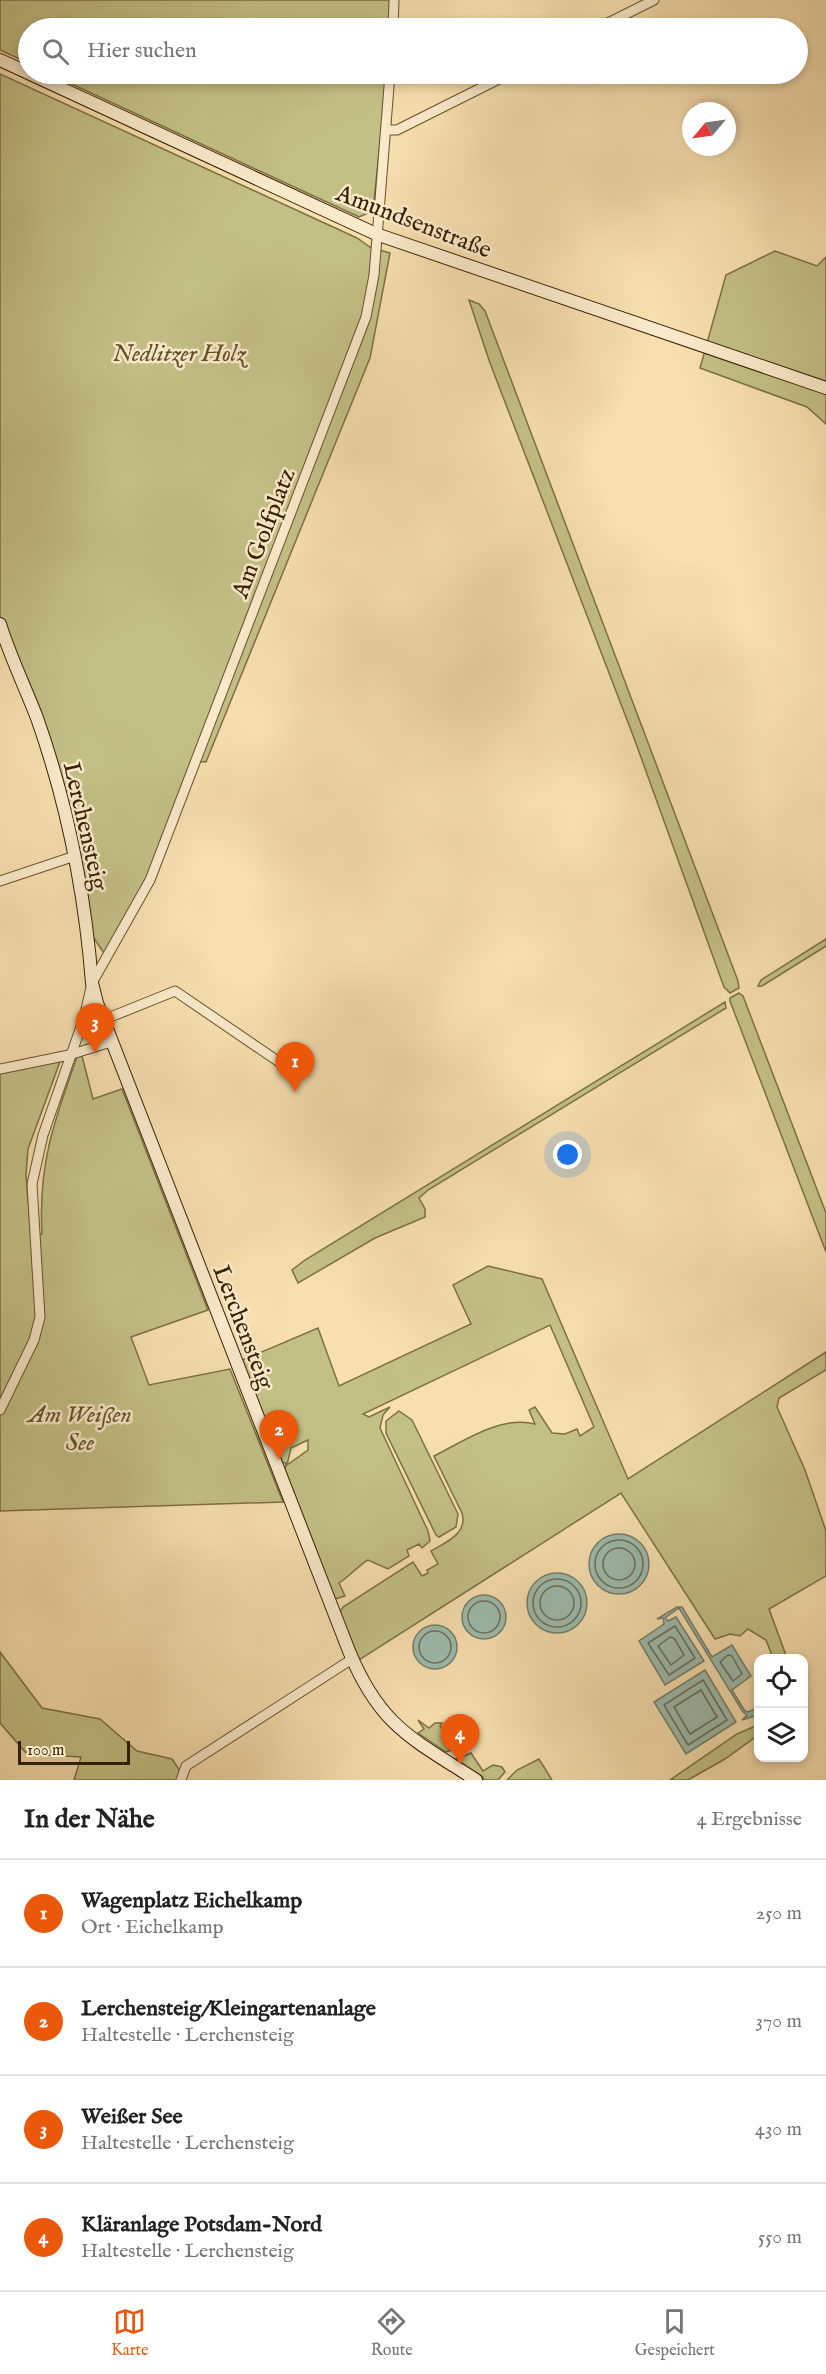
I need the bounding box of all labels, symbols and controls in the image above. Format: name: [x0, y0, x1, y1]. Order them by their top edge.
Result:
search box: [18, 18, 808, 84]
icon: search: [39, 35, 72, 68]
text: Hier suchen: [87, 37, 197, 65]
north arrow: [682, 102, 736, 156]
street label: Amundsenstraße: [330, 178, 496, 266]
park label: Nedlitzer Holz: [113, 339, 248, 370]
street label: Am Golfplatz: [225, 464, 303, 604]
street label: Lerchensteig: [55, 759, 115, 895]
pin: 3: [76, 1004, 115, 1053]
pin: 1: [276, 1042, 314, 1092]
your location: [553, 1140, 582, 1169]
street label: Lerchensteig: [205, 1261, 281, 1395]
park label: Am Weißen See: [25, 1400, 132, 1459]
pin: 2: [260, 1410, 298, 1460]
map controls: [754, 1654, 808, 1762]
button: locate: [754, 1654, 808, 1708]
button: layers: [754, 1708, 808, 1762]
pin: 4: [440, 1714, 480, 1764]
scale bar: [18, 1738, 130, 1766]
text: 100 m: [27, 1741, 64, 1761]
text: In der Nähe: [24, 1803, 155, 1836]
text: 4 Ergebnisse: [697, 1807, 802, 1832]
text: Wagenplatz Eichelkamp: [81, 1887, 302, 1915]
text: 1: [40, 1901, 47, 1926]
text: 250 m: [756, 1901, 802, 1926]
text: Ort · Eichelkamp: [81, 1915, 224, 1940]
text: Lerchensteig/Kleingartenanlage: [81, 1995, 376, 2023]
text: 2: [39, 2009, 48, 2034]
text: 370 m: [756, 2009, 802, 2034]
text: Haltestelle · Lerchensteig: [81, 2023, 294, 2048]
text: Weißer See: [81, 2103, 183, 2131]
text: 3: [40, 2117, 47, 2142]
text: 430 m: [755, 2117, 802, 2142]
text: Haltestelle · Lerchensteig: [81, 2131, 294, 2156]
text: Kläranlage Potsdam-Nord: [81, 2211, 322, 2239]
text: 4: [39, 2225, 48, 2250]
text: 550 m: [758, 2225, 802, 2250]
text: Haltestelle · Lerchensteig: [81, 2239, 294, 2264]
tab: Karte: [111, 2305, 148, 2361]
tab: Route: [371, 2305, 413, 2361]
tab: Gespeichert: [635, 2305, 715, 2361]

